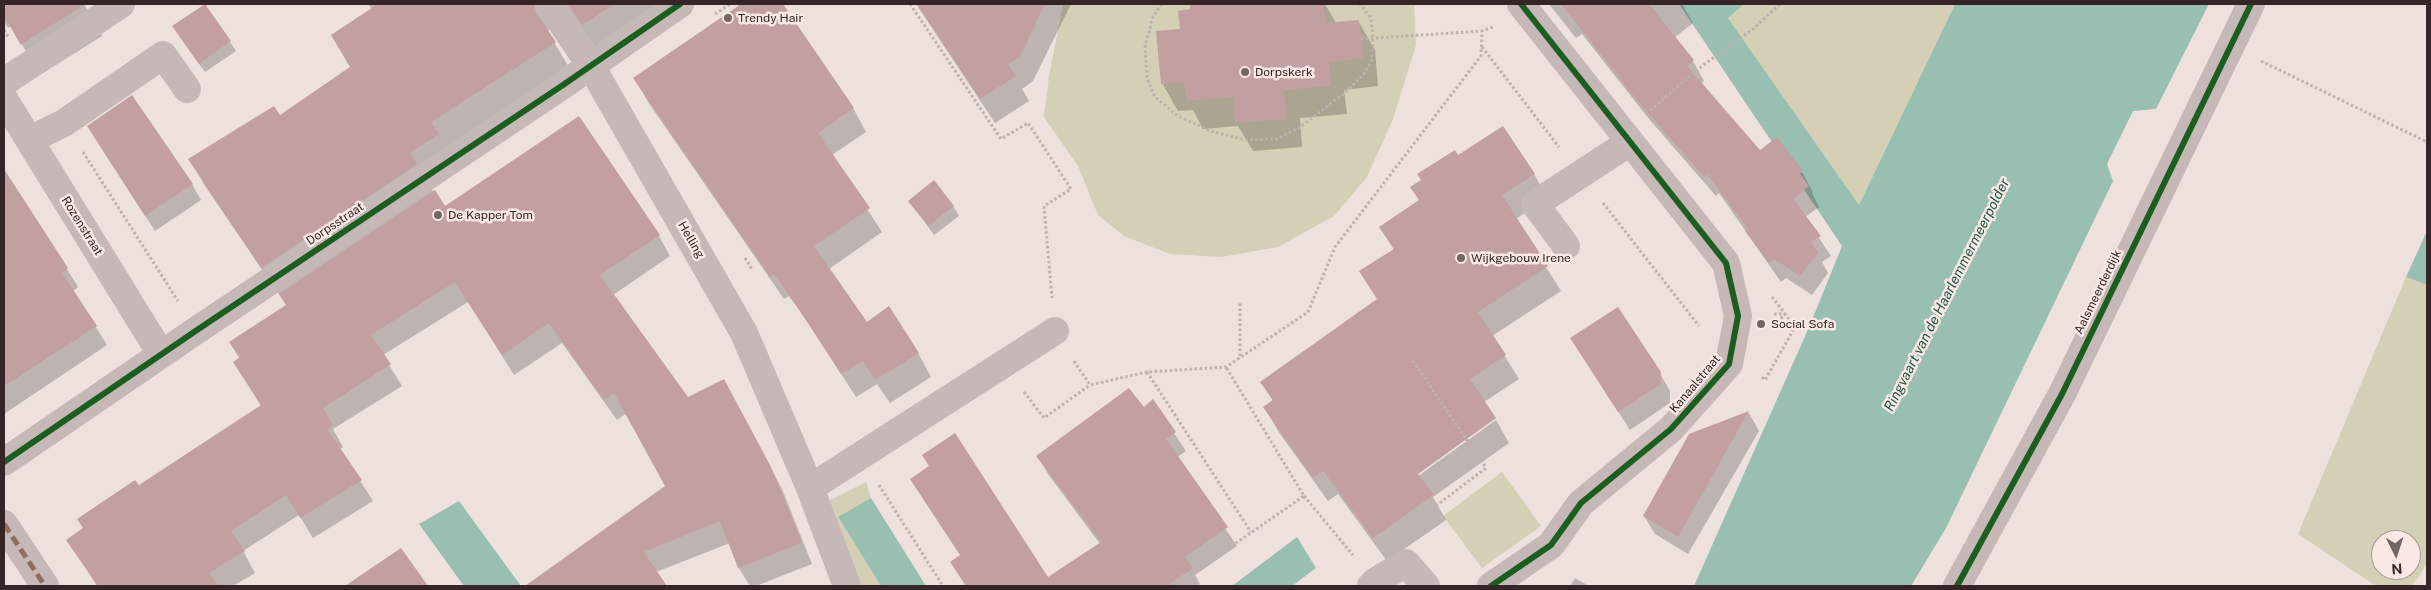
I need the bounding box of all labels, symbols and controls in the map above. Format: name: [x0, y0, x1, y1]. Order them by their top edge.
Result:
place label: Trendy Hair: [738, 11, 803, 25]
marker: Trendy Hair: [722, 12, 734, 24]
place label: Dorpskerk: [1255, 65, 1313, 79]
marker: Dorpskerk: [1239, 66, 1251, 78]
water label: Ringvaart van de Haarlemmermeerpolder: [1881, 176, 2013, 414]
street label: Rozenstraat: [58, 194, 106, 258]
street label: Dorpsstraat: [304, 200, 366, 248]
place label: De Kapper Tom: [448, 208, 533, 222]
marker: De Kapper Tom: [432, 209, 444, 221]
street label: Helling: [675, 219, 707, 261]
street label: Aalsmeerderdijk: [2071, 248, 2125, 336]
place label: Wijkgebouw Irene: [1471, 251, 1571, 265]
marker: Wijkgebouw Irene: [1455, 252, 1467, 264]
place label: Social Sofa: [1771, 317, 1834, 331]
marker: Social Sofa: [1755, 318, 1767, 330]
street label: Kanaalstraat: [1667, 352, 1723, 416]
north arrow: [2371, 530, 2421, 580]
text: N: [2391, 561, 2403, 577]

